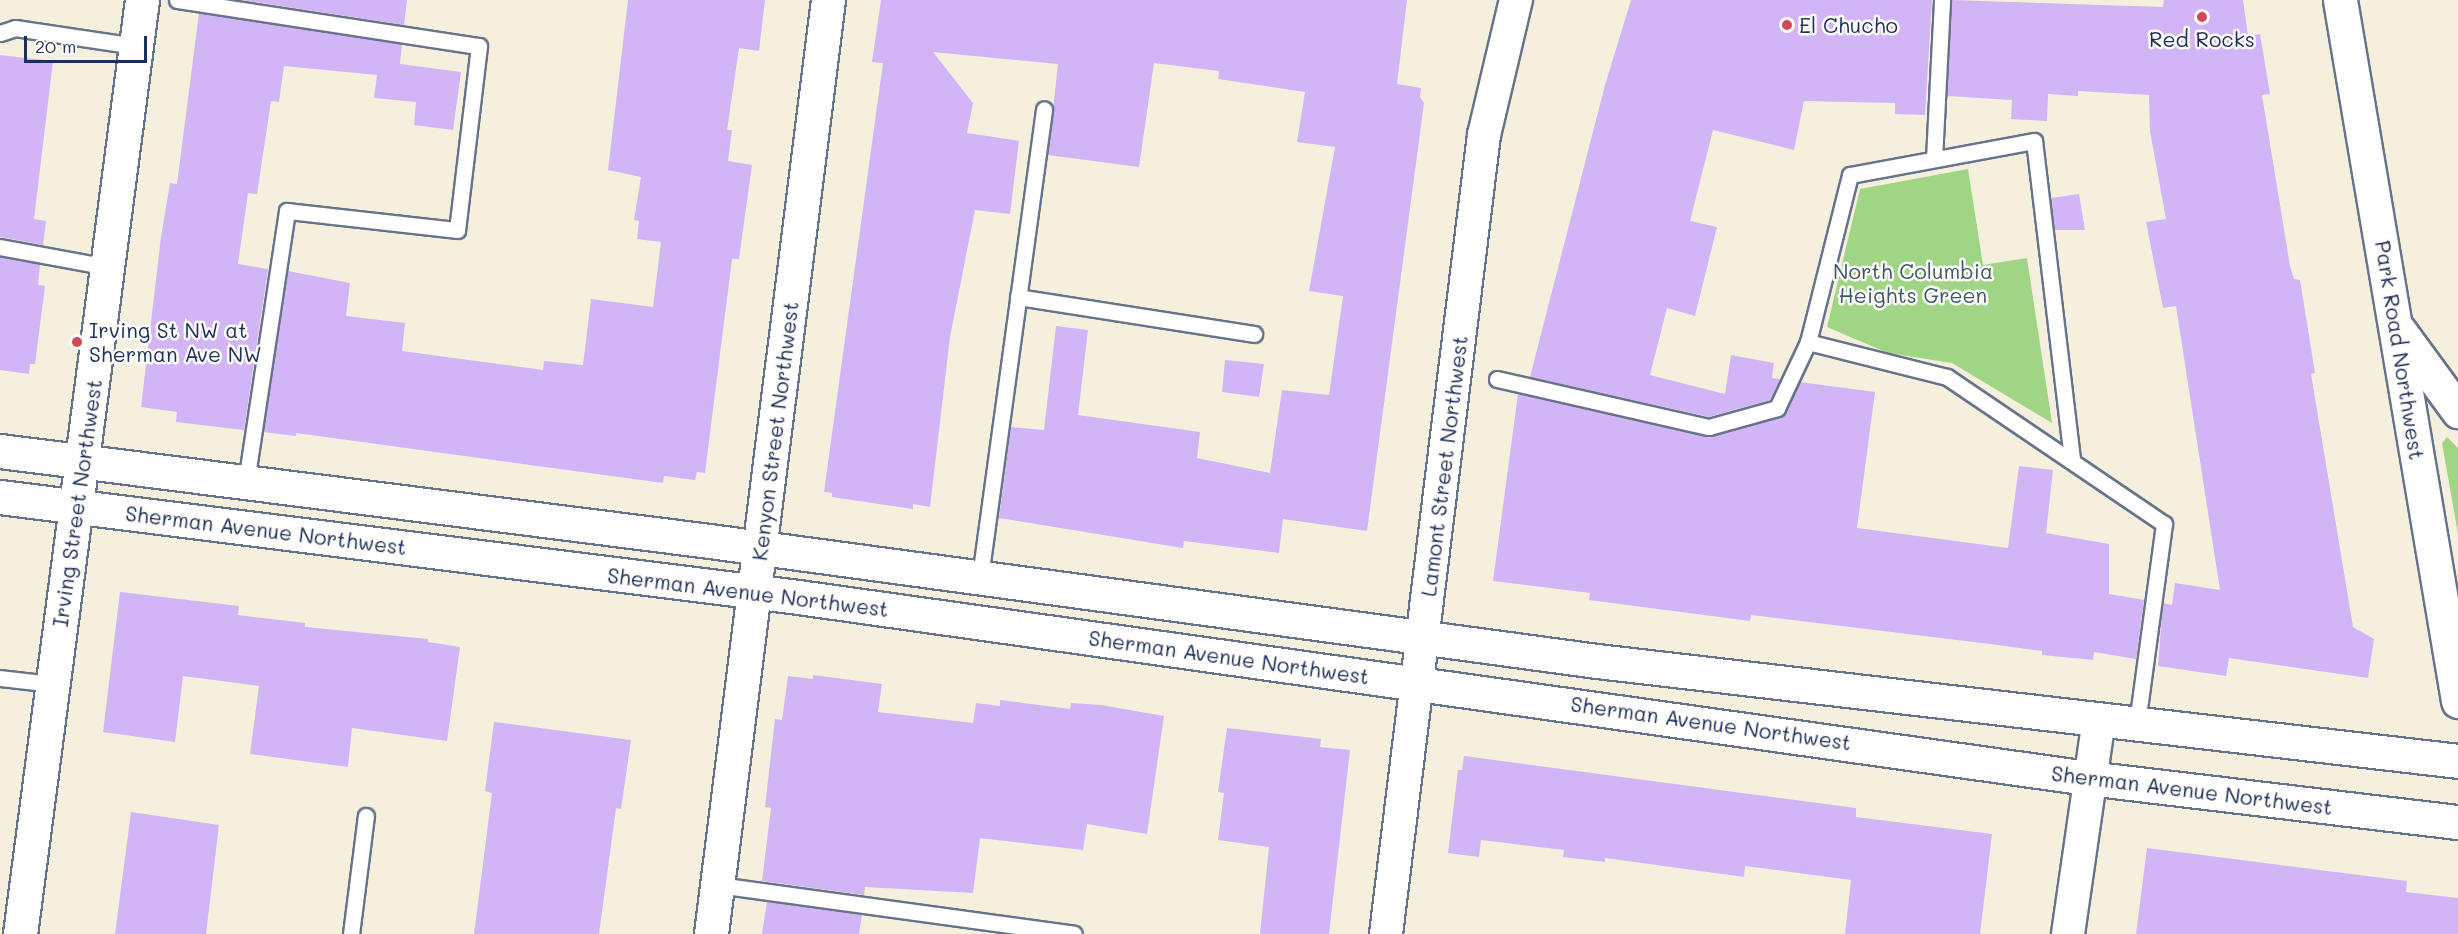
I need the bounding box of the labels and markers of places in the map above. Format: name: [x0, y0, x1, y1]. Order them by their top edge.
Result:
marker: Red Rocks: [2195, 10, 2209, 24]
place label: El Chucho: [1799, 12, 1898, 38]
marker: El Chucho: [1780, 18, 1794, 32]
place label: Red Rocks: [2149, 26, 2255, 52]
place label: Irving St NW at Sherman Ave NW: [89, 317, 262, 367]
marker: Irving St NW at Sherman Ave NW: [70, 335, 84, 349]

